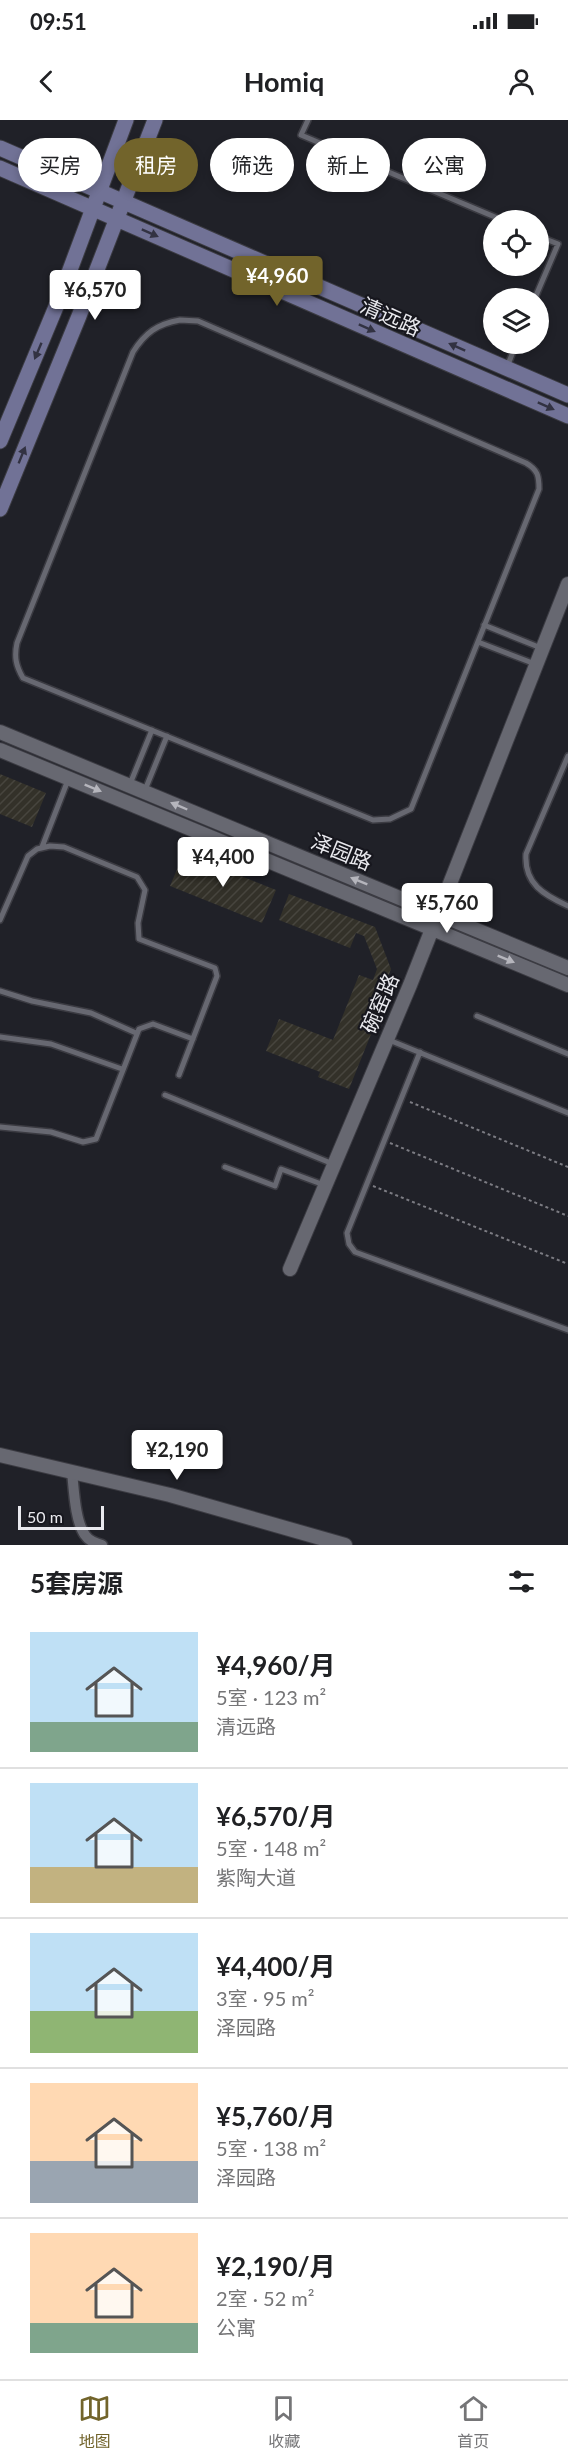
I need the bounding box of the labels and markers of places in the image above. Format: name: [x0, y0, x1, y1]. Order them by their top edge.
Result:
pin: ¥4,960: [228, 256, 326, 307]
pin: ¥6,570: [46, 270, 144, 321]
pin: ¥4,400: [174, 837, 272, 888]
pin: ¥5,760: [398, 883, 496, 934]
pin: ¥2,190: [128, 1430, 226, 1481]

